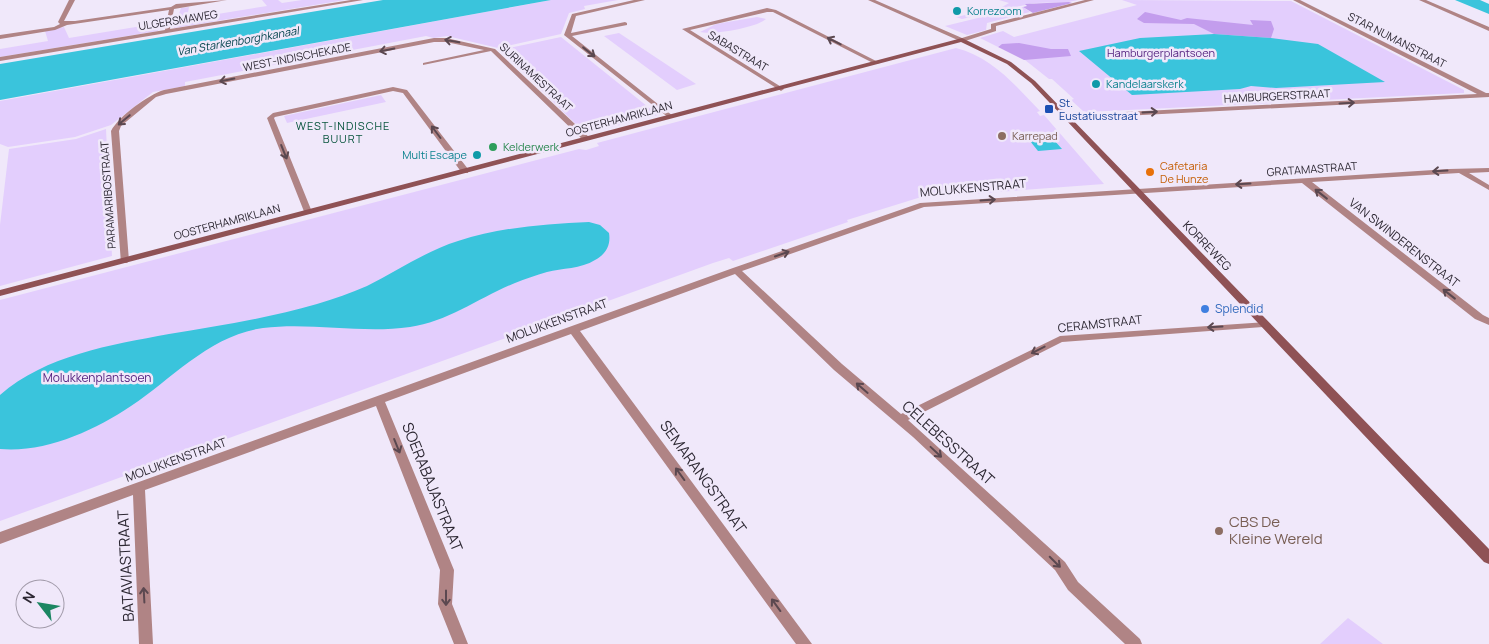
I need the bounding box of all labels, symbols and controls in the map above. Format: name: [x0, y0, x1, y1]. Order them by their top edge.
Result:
place label: Korrezoom: [967, 3, 1022, 18]
marker: Korrezoom: [951, 5, 963, 17]
street label: ULGERSMAWEG: [137, 6, 219, 33]
street label: STAR NUMANSTRAAT: [1345, 8, 1449, 71]
water label: Van Starkenborghkanaal: [176, 22, 301, 59]
street label: SABASTRAAT: [705, 27, 772, 75]
one-way arrow: [444, 36, 460, 46]
one-way arrow: [826, 36, 841, 46]
street label: WEST-INDISCHEKADE: [242, 39, 352, 74]
street label: SURINAMESTRAAT: [497, 39, 576, 115]
one-way arrow: [379, 45, 395, 55]
park label: Hamburgerplantsoen: [1107, 45, 1215, 60]
one-way arrow: [582, 47, 596, 57]
one-way arrow: [219, 76, 235, 85]
place label: Kandelaarskerk: [1106, 76, 1184, 91]
marker: Kandelaarskerk: [1090, 78, 1102, 90]
street label: HAMBURGERSTRAAT: [1223, 85, 1331, 106]
place label: St. Eustatiusstraat: [1059, 95, 1138, 123]
street label: OOSTERHAMRIKLAAN: [564, 97, 674, 140]
one-way arrow: [1339, 98, 1355, 107]
marker: St. Eustatiusstraat: [1043, 103, 1055, 115]
one-way arrow: [1141, 108, 1157, 117]
one-way arrow: [118, 115, 131, 126]
district label: WEST-INDISCHE BUURT: [296, 118, 390, 146]
one-way arrow: [431, 125, 441, 139]
place label: Karrepad: [1012, 128, 1058, 143]
marker: Karrepad: [996, 130, 1008, 142]
place label: Kelderwerk: [503, 139, 560, 154]
street label: PARAMARIBOSTRAAT: [96, 140, 119, 249]
marker: Kelderwerk: [487, 141, 499, 153]
one-way arrow: [280, 144, 289, 159]
place label: Multi Escape: [402, 147, 468, 162]
marker: Multi Escape: [471, 149, 483, 161]
place label: Cafetaria De Hunze: [1160, 158, 1209, 186]
street label: GRATAMASTRAAT: [1266, 158, 1358, 179]
marker: Cafetaria De Hunze: [1144, 166, 1156, 178]
one-way arrow: [1433, 167, 1449, 176]
street label: MOLUKKENSTRAAT: [919, 174, 1028, 201]
one-way arrow: [1236, 180, 1252, 189]
one-way arrow: [1315, 188, 1328, 199]
street label: VAN SWINDERENSTRAAT: [1346, 194, 1464, 292]
one-way arrow: [980, 195, 996, 204]
street label: OOSTERHAMRIKLAAN: [172, 200, 282, 243]
street label: KORREWEG: [1179, 217, 1236, 275]
one-way arrow: [773, 249, 789, 258]
one-way arrow: [1443, 288, 1456, 299]
street label: MOLUKKENSTRAAT: [504, 294, 611, 347]
place label: Splendid: [1215, 300, 1263, 317]
marker: Splendid: [1199, 303, 1211, 315]
street label: CERAMSTRAAT: [1057, 311, 1144, 336]
one-way arrow: [1207, 322, 1223, 331]
one-way arrow: [1031, 346, 1046, 355]
park label: Molukkenplantsoen: [43, 369, 151, 386]
one-way arrow: [856, 383, 869, 394]
street label: CELEBESSTRAAT: [898, 395, 999, 490]
street label: SEMARANGSTRAAT: [655, 416, 752, 538]
street label: SOERABAJASTRAAT: [397, 419, 468, 554]
street label: MOLUKKENSTRAAT: [123, 433, 230, 486]
one-way arrow: [394, 438, 403, 453]
one-way arrow: [930, 446, 942, 458]
one-way arrow: [675, 467, 685, 481]
street label: BATAVIASTRAAT: [112, 510, 139, 622]
place label: CBS De Kleine Wereld: [1229, 511, 1323, 549]
marker: CBS De Kleine Wereld: [1213, 525, 1225, 537]
one-way arrow: [1049, 556, 1061, 568]
north arrow: [15, 579, 65, 629]
text: N: [18, 588, 39, 606]
one-way arrow: [139, 588, 148, 604]
one-way arrow: [441, 590, 451, 606]
one-way arrow: [771, 598, 781, 612]

